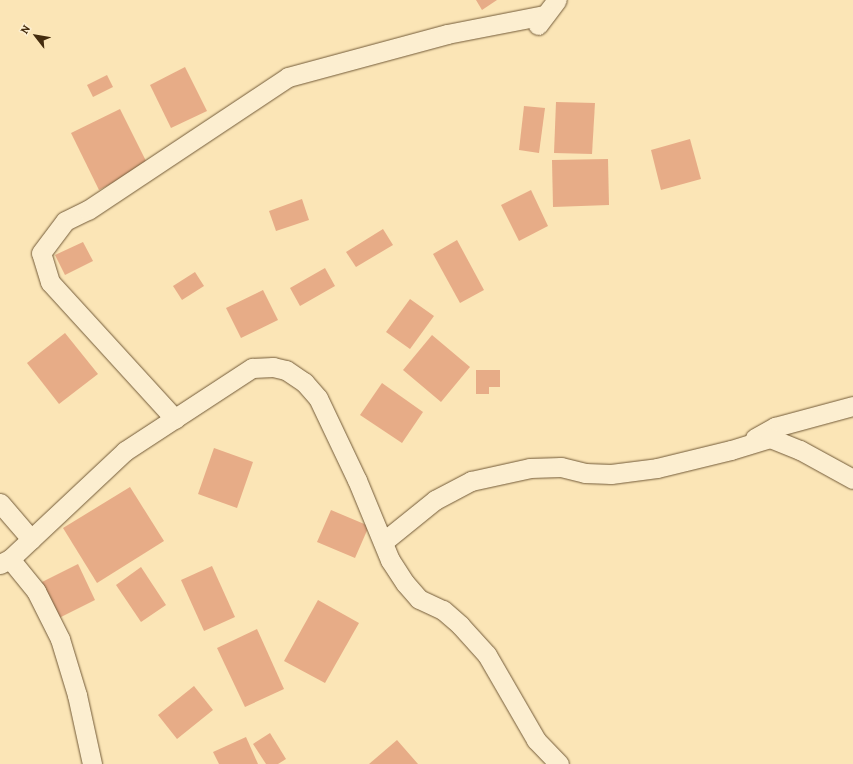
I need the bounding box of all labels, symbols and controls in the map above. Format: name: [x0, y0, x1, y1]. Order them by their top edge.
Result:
north arrow: [16, 16, 56, 56]
text: N: [17, 22, 34, 37]

